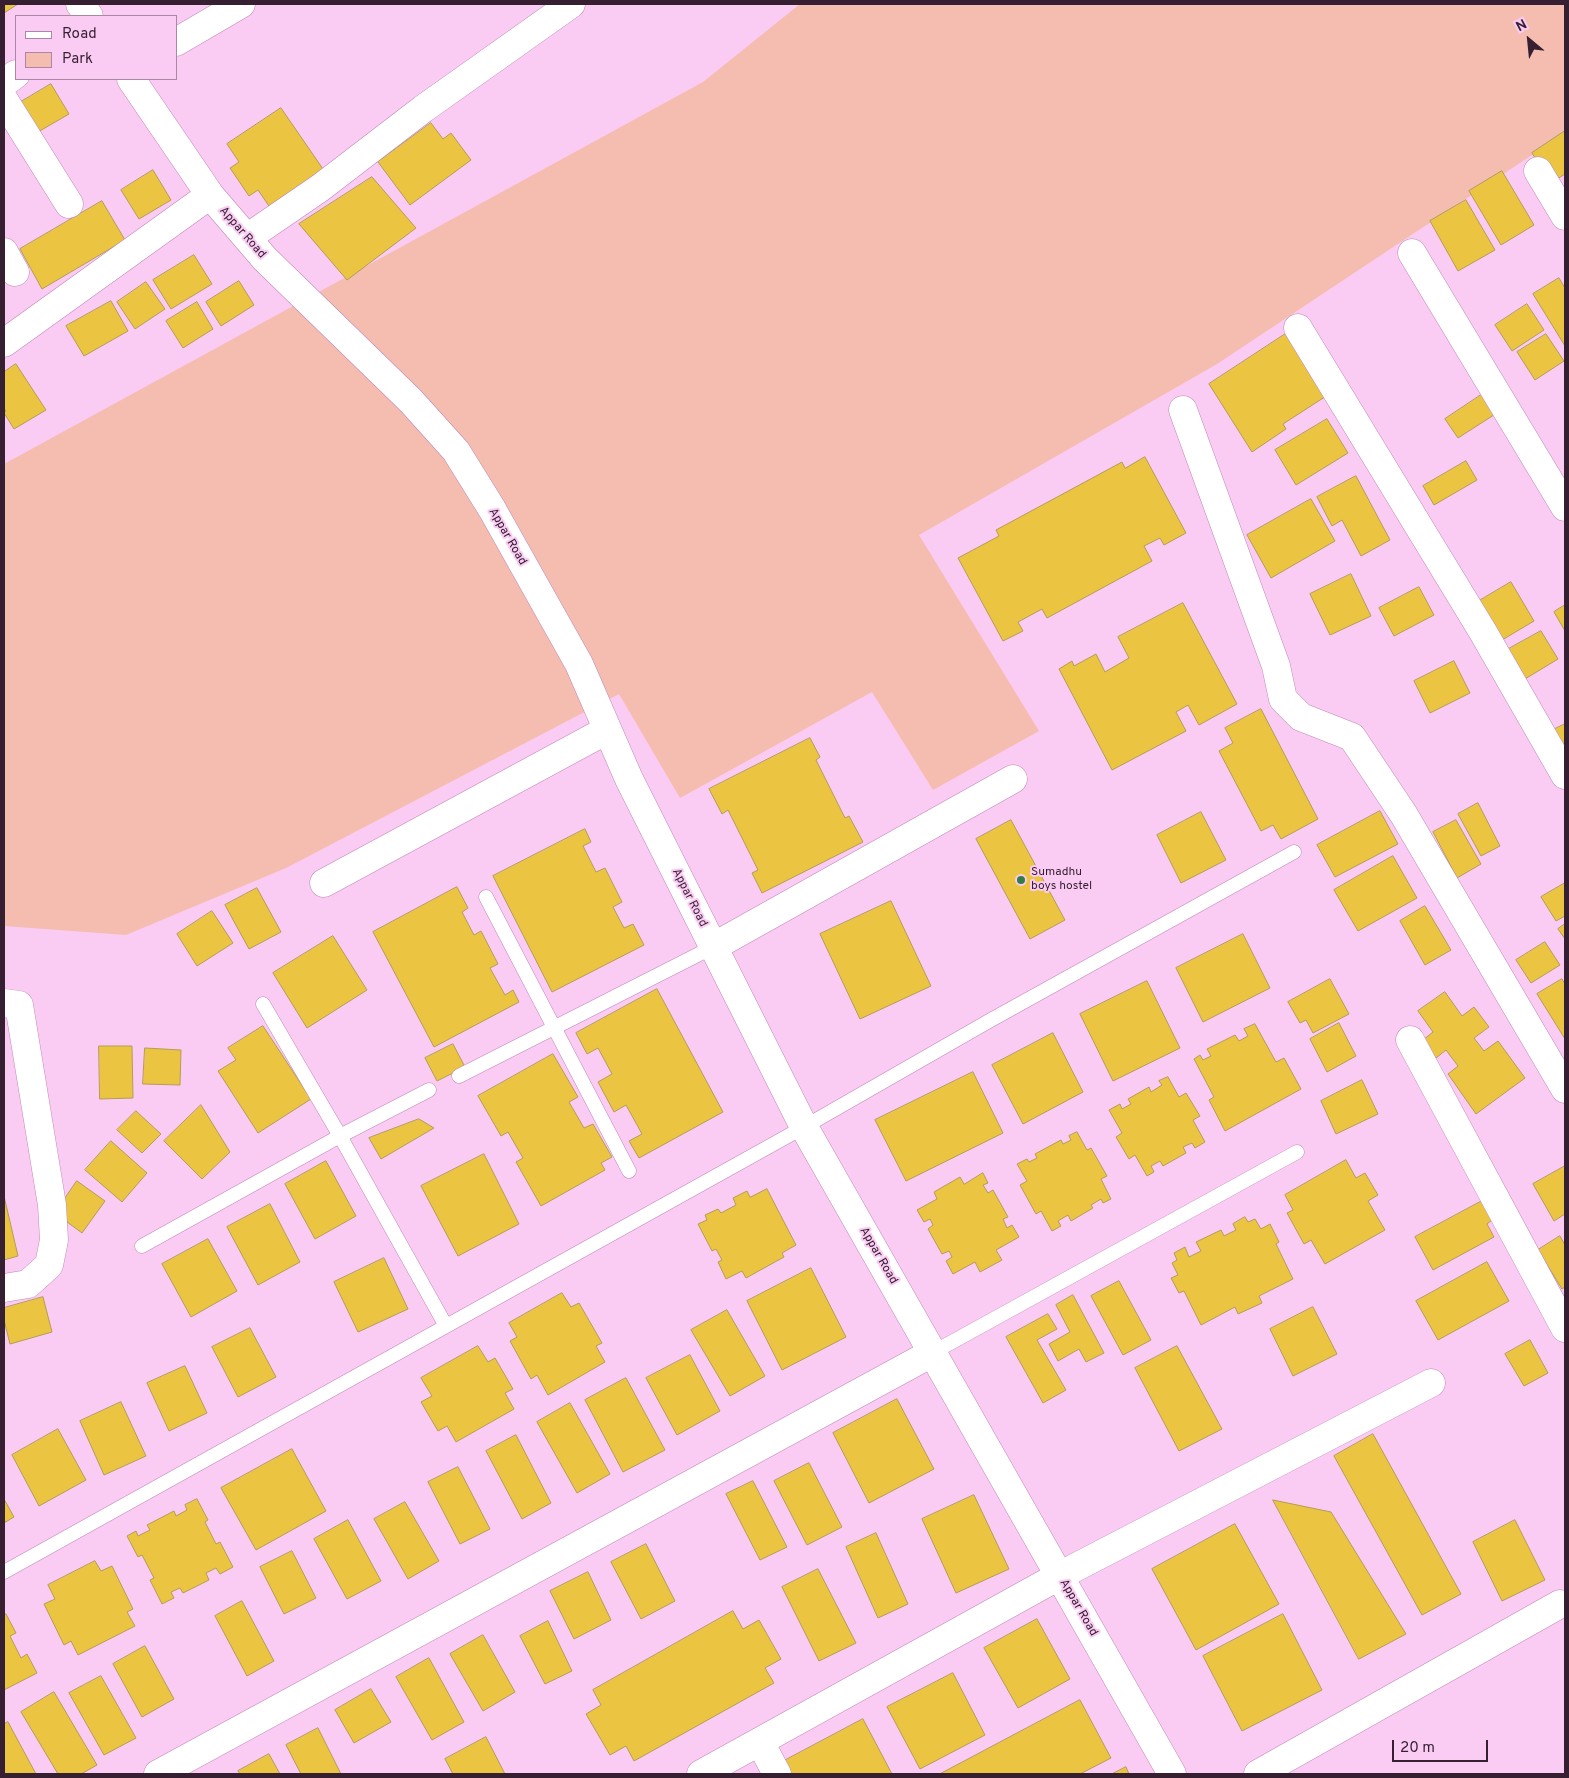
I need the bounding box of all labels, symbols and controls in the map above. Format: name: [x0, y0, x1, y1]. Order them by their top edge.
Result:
legend: [15, 15, 178, 80]
north arrow: [1504, 15, 1554, 65]
text: N: [1513, 16, 1530, 36]
text: Road: [62, 25, 97, 44]
text: Park: [62, 50, 93, 69]
street label: Appar Road: [216, 204, 268, 262]
street label: Appar Road: [485, 506, 529, 568]
street label: Appar Road: [668, 866, 710, 930]
place label: Sumadhu boys hostel: [1031, 866, 1092, 894]
marker: Sumadhu boys hostel: [1015, 874, 1027, 886]
street label: Appar Road: [856, 1225, 900, 1287]
street label: Appar Road: [1056, 1577, 1100, 1639]
scale bar: [1394, 1730, 1490, 1762]
text: 20 m: [1400, 1739, 1435, 1758]

